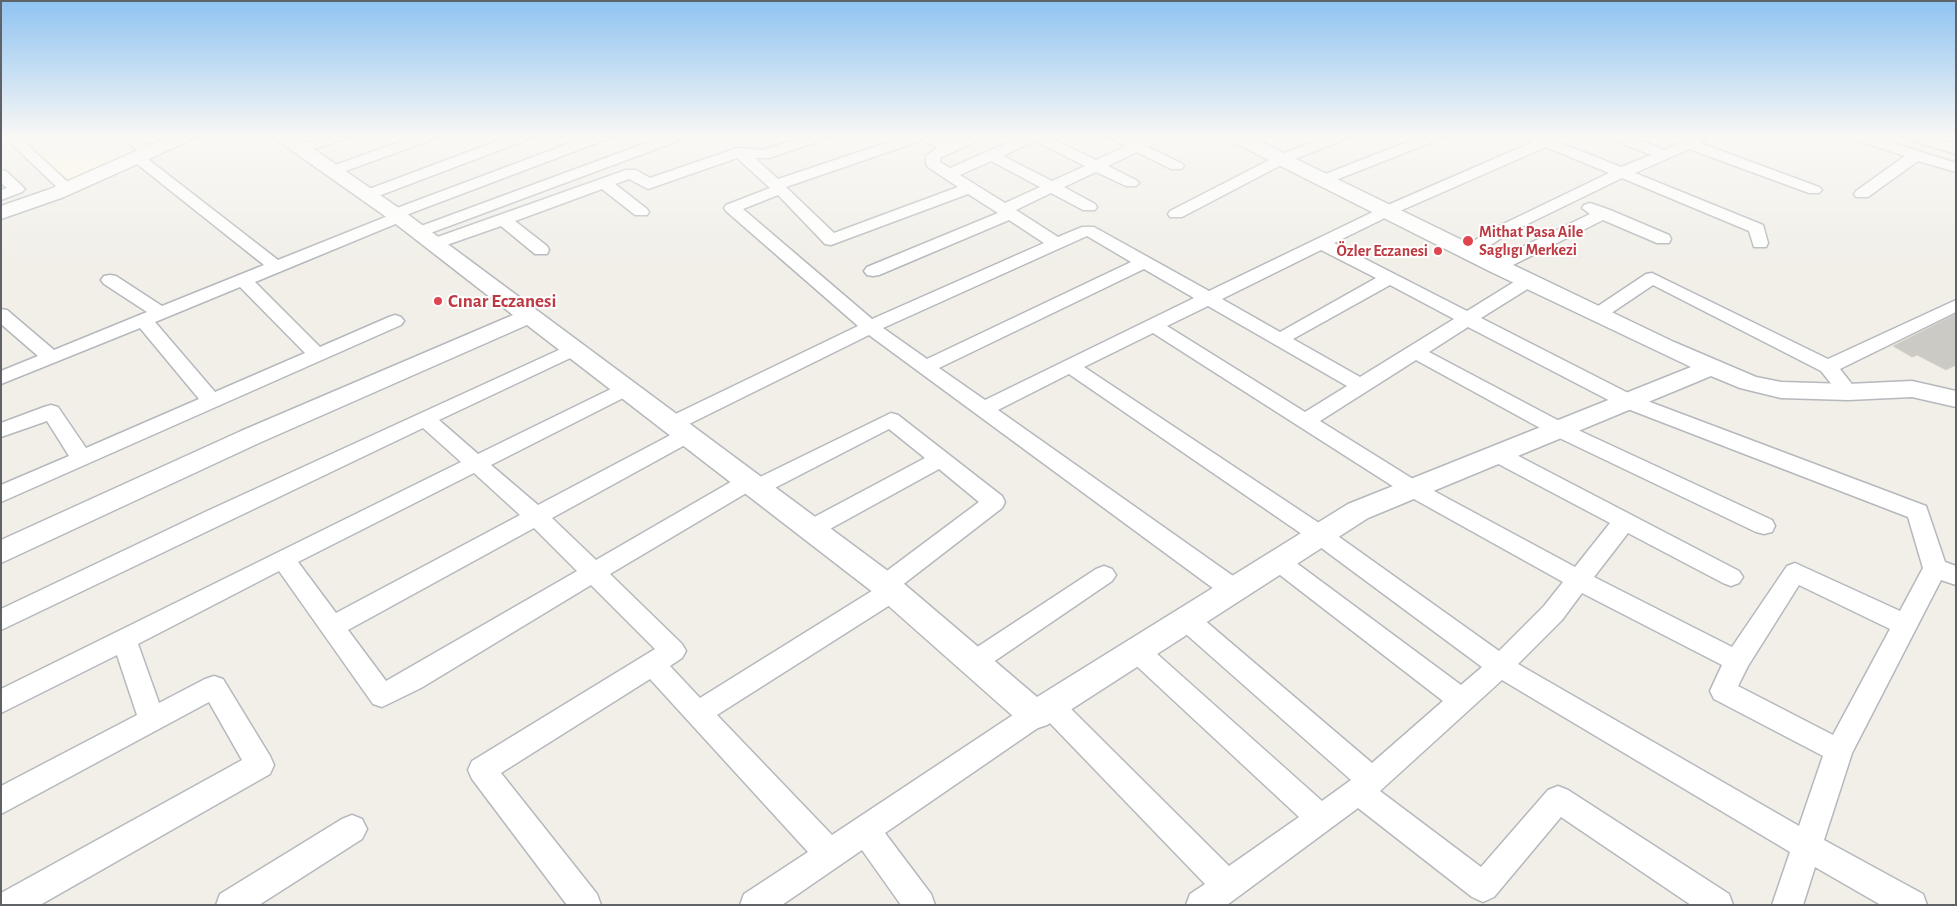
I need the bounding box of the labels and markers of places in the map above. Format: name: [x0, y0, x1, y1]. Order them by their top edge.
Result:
place label: Mithat Pasa Aile Saglıgı Merkezi: [1479, 222, 1583, 260]
marker: Mithat Pasa Aile Saglıgı Merkezi: [1461, 234, 1475, 248]
place label: Özler Eczanesi: [1336, 241, 1428, 261]
marker: Özler Eczanesi: [1432, 245, 1444, 257]
place label: Cınar Eczanesi: [448, 290, 556, 312]
marker: Cınar Eczanesi: [432, 295, 444, 307]

